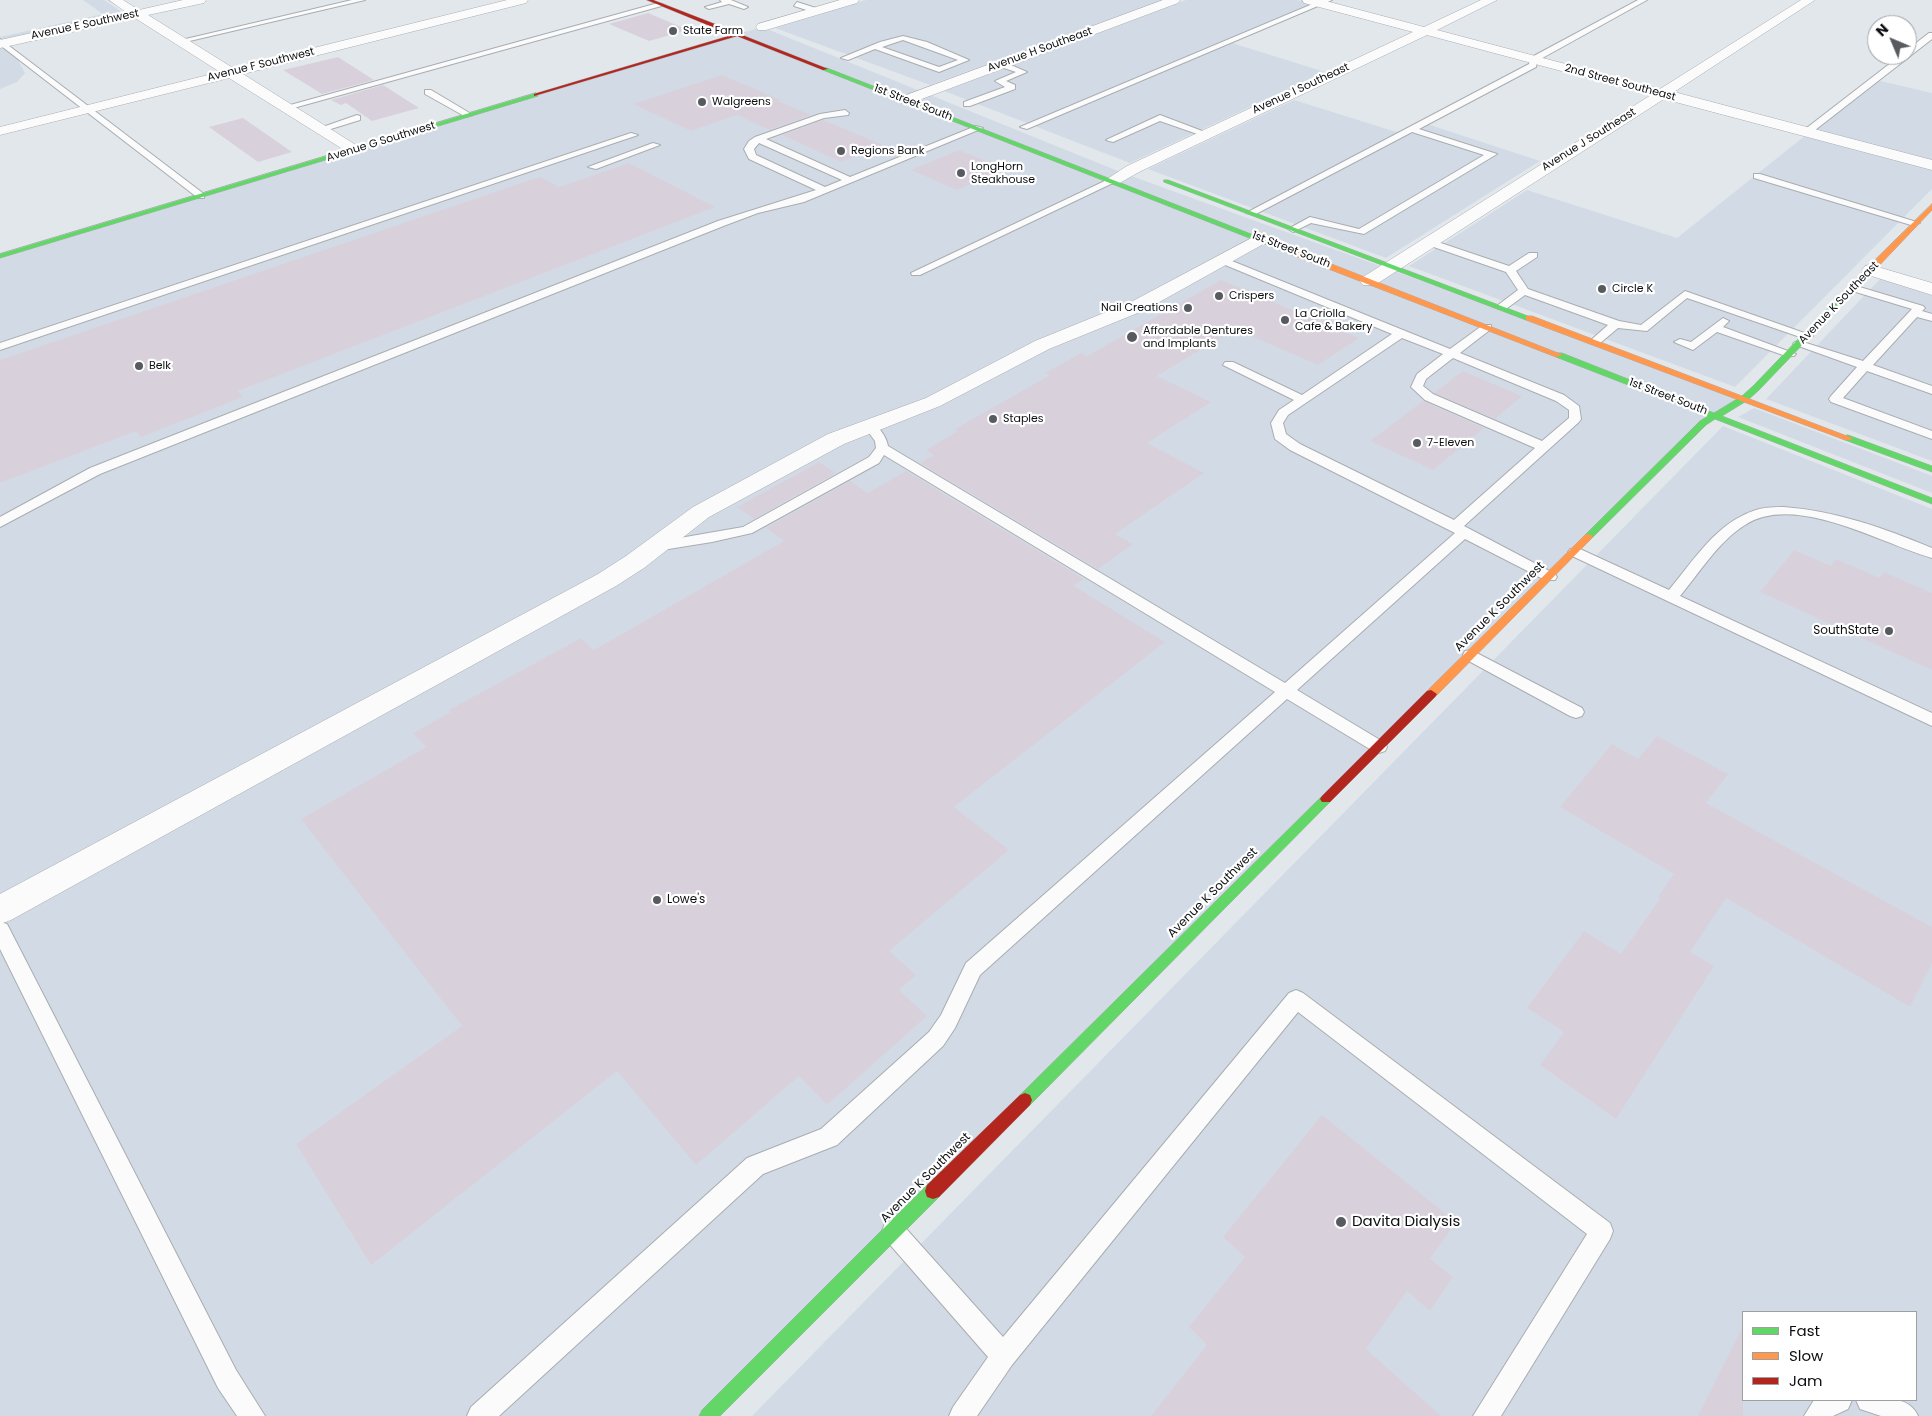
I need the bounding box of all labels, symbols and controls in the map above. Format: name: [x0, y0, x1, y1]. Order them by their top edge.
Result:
street label: Avenue E Southwest: [30, 7, 140, 43]
north arrow: [1867, 15, 1917, 65]
text: N: [1871, 19, 1893, 41]
place label: State Farm: [683, 24, 743, 38]
marker: State Farm: [667, 25, 679, 37]
street label: Avenue H Southeast: [986, 25, 1094, 75]
street label: Avenue F Southwest: [206, 45, 316, 85]
street label: Avenue I Southeast: [1250, 61, 1352, 117]
street label: 2nd Street Southeast: [1563, 62, 1677, 104]
street label: 1st Street South: [872, 82, 954, 124]
place label: Walgreens: [712, 95, 771, 109]
marker: Walgreens: [696, 96, 708, 108]
street label: Avenue J Southeast: [1539, 106, 1639, 174]
street label: Avenue G Southwest: [325, 119, 437, 165]
place label: Regions Bank: [851, 144, 924, 158]
marker: Regions Bank: [835, 145, 847, 157]
place label: LongHorn Steakhouse: [971, 160, 1035, 186]
marker: LongHorn Steakhouse: [955, 167, 967, 179]
street label: 1st Street South: [1250, 229, 1332, 271]
street label: Avenue K Southeast: [1796, 259, 1882, 347]
place label: Circle K: [1612, 282, 1653, 296]
marker: Circle K: [1596, 283, 1608, 295]
place label: Crispers: [1229, 289, 1274, 303]
marker: Crispers: [1213, 290, 1225, 302]
place label: Nail Creations: [1101, 301, 1178, 315]
marker: Nail Creations: [1182, 302, 1194, 314]
place label: La Criolla Cafe & Bakery: [1295, 307, 1372, 333]
marker: La Criolla Cafe & Bakery: [1279, 314, 1291, 326]
place label: Affordable Dentures and Implants: [1143, 324, 1253, 350]
marker: Affordable Dentures and Implants: [1125, 330, 1139, 344]
place label: Belk: [149, 359, 171, 373]
marker: Belk: [133, 360, 145, 372]
street label: 1st Street South: [1627, 376, 1709, 418]
place label: Staples: [1003, 412, 1044, 426]
marker: Staples: [987, 413, 999, 425]
place label: 7-Eleven: [1427, 436, 1474, 450]
marker: 7-Eleven: [1411, 437, 1423, 449]
street label: Avenue K Southwest: [1452, 559, 1548, 655]
place label: SouthState: [1813, 624, 1879, 638]
marker: SouthState: [1883, 625, 1895, 637]
street label: Avenue K Southwest: [1165, 845, 1261, 941]
place label: Lowe's: [667, 893, 705, 907]
marker: Lowe's: [651, 894, 663, 906]
street label: Avenue K Southwest: [878, 1130, 974, 1226]
place label: Davita Dialysis: [1352, 1213, 1460, 1231]
marker: Davita Dialysis: [1334, 1215, 1348, 1229]
legend: [1742, 1311, 1917, 1401]
text: Fast: [1789, 1320, 1820, 1341]
text: Slow: [1789, 1345, 1823, 1366]
text: Jam: [1789, 1370, 1823, 1391]

